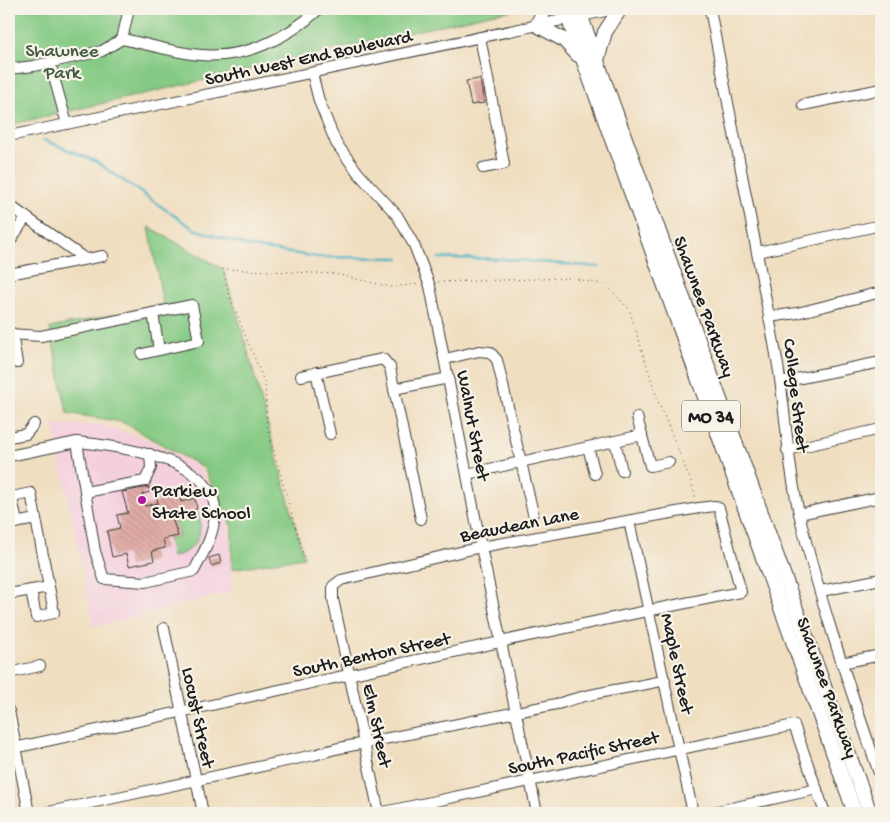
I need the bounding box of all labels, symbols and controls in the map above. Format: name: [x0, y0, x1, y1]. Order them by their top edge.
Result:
street label: South West End Boulevard: [203, 26, 416, 93]
park label: Shawnee Park: [26, 41, 99, 86]
street label: Shawnee Parkway: [667, 234, 739, 381]
street label: College Street: [776, 337, 813, 456]
street label: Walnut Street: [450, 369, 494, 485]
road number: MO 34: [682, 401, 740, 432]
place label: Parkiew State School: [151, 481, 251, 526]
marker: Parkiew State School: [136, 494, 148, 506]
street label: Beaudean Lane: [457, 504, 581, 549]
street label: Maple Street: [654, 611, 698, 718]
street label: Shawnee Parkway: [790, 615, 862, 762]
street label: South Benton Street: [291, 628, 455, 684]
street label: Locust Street: [175, 665, 219, 772]
street label: Elm Street: [356, 682, 396, 772]
street label: South Pacific Street: [506, 727, 663, 782]

